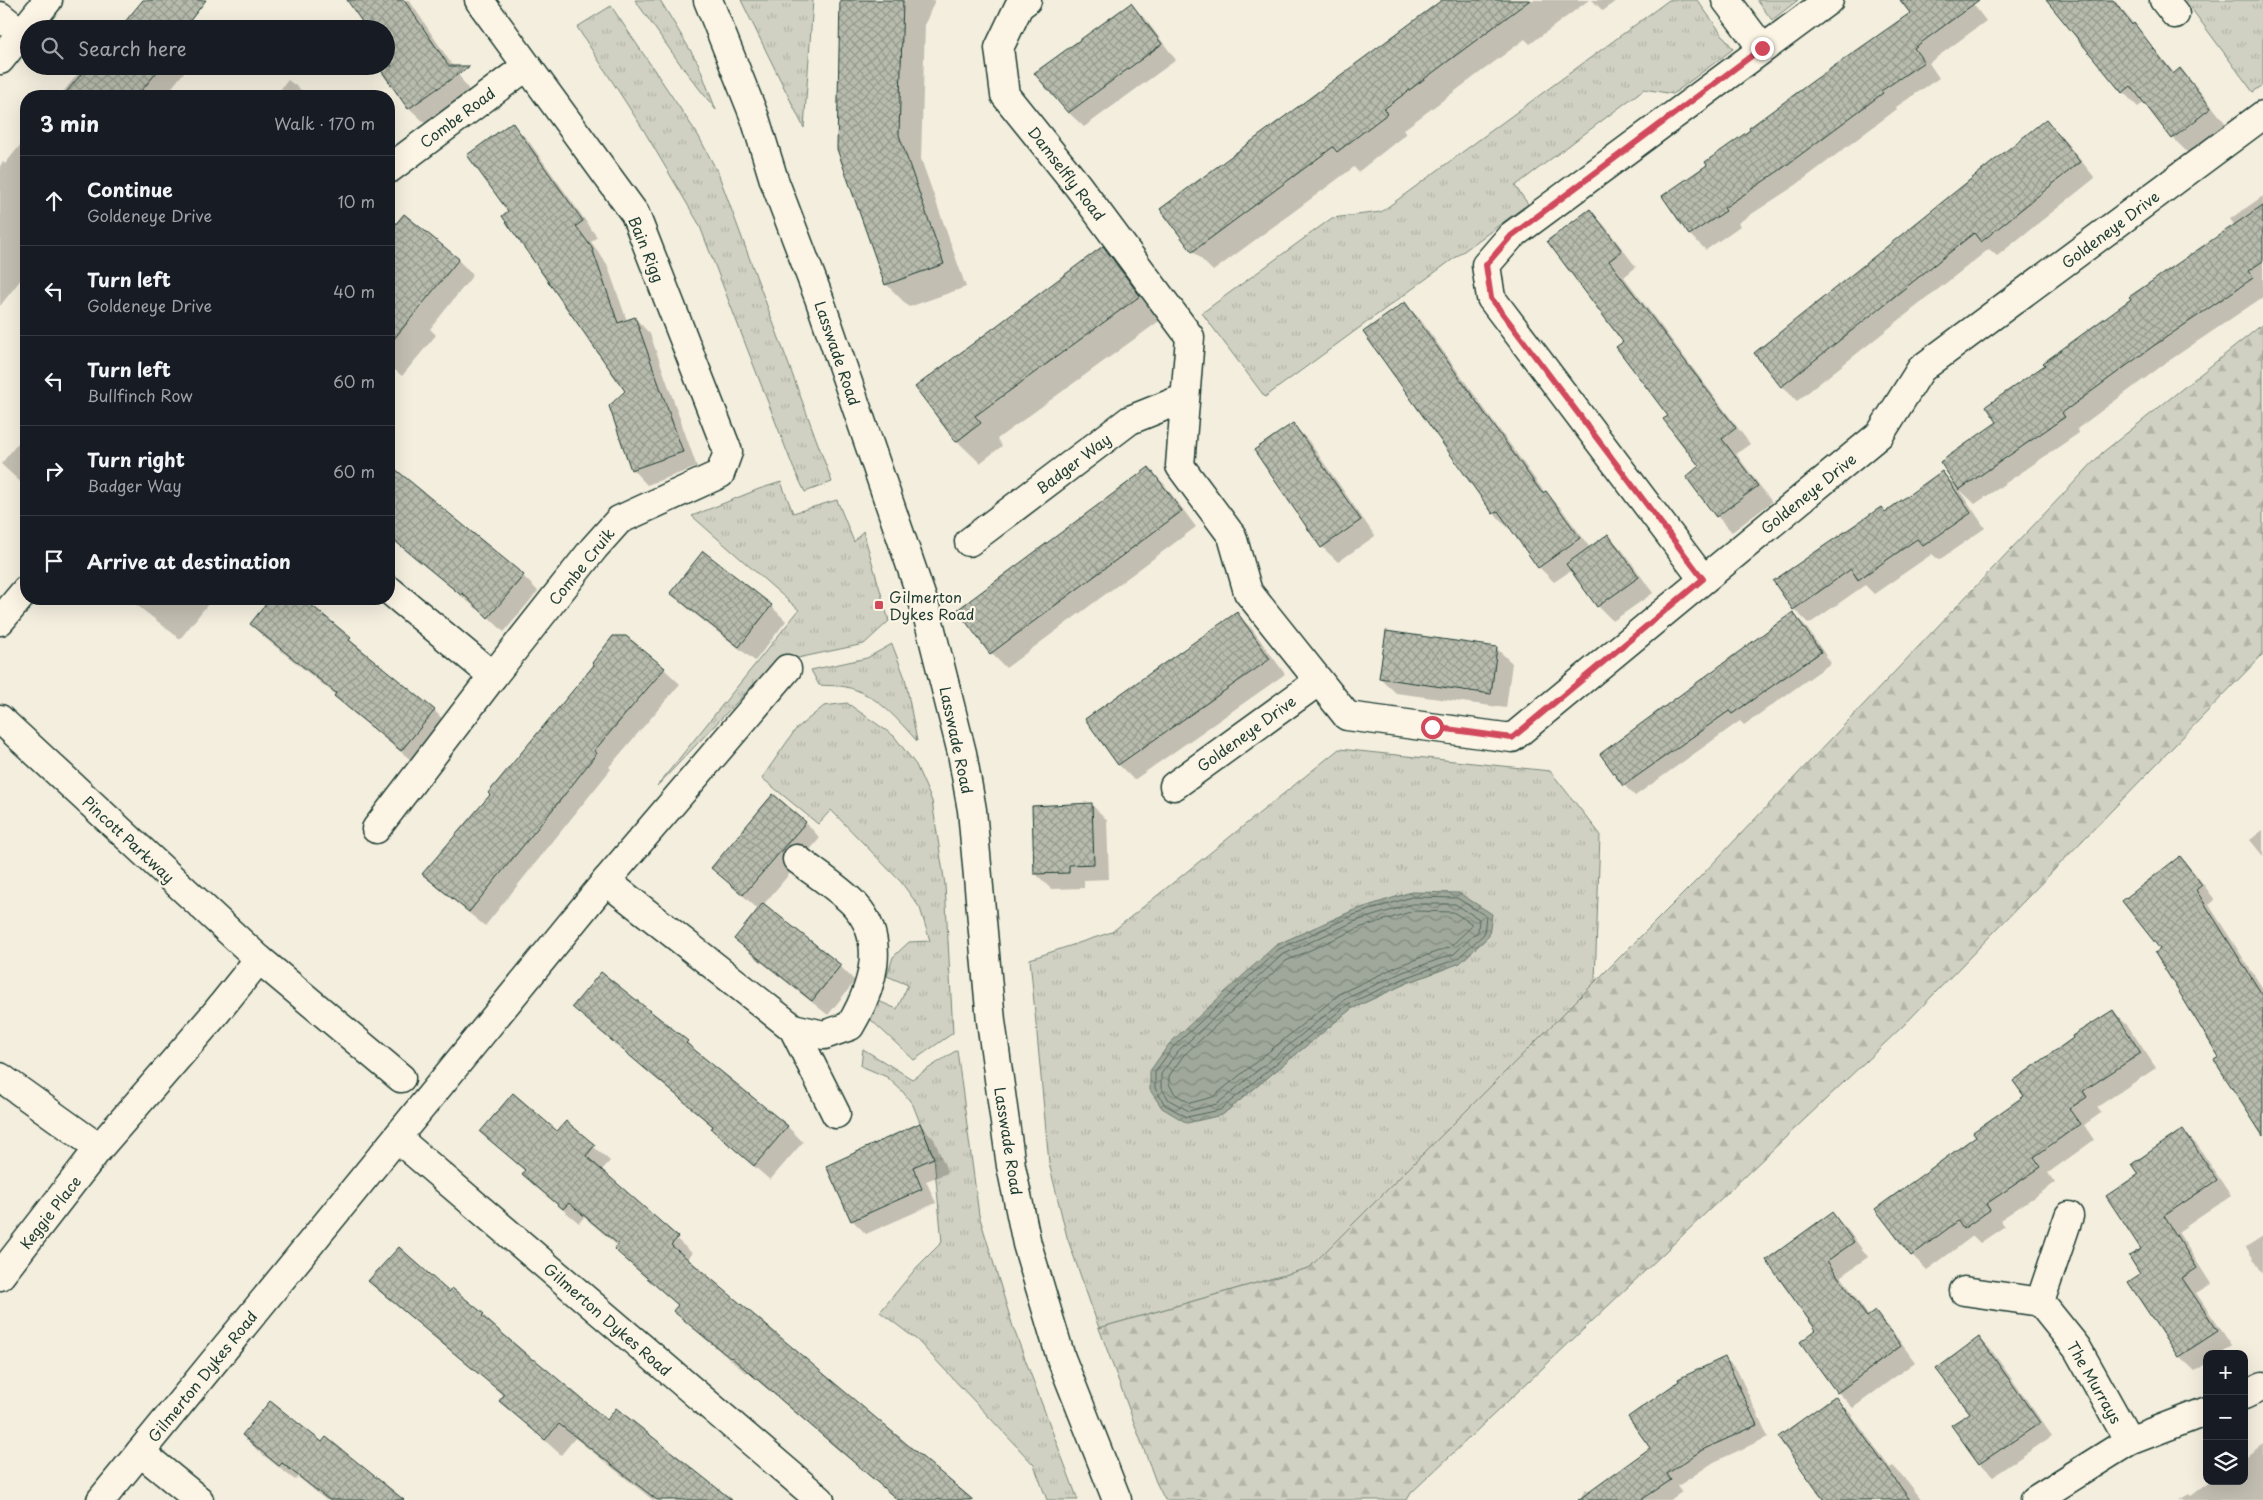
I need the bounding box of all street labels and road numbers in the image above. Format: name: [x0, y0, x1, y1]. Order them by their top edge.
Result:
street label: Combe Road: [414, 81, 500, 153]
street label: Damselfly Road: [1023, 121, 1111, 225]
street label: Goldeneye Drive: [2056, 184, 2164, 274]
street label: Bain Rigg: [623, 213, 671, 285]
street label: Lasswade Road: [809, 298, 867, 408]
street label: Badger Way: [1031, 427, 1115, 499]
street label: Goldeneye Drive: [1755, 447, 1861, 539]
street label: Combe Cruik: [543, 522, 619, 610]
street label: Lasswade Road: [934, 684, 980, 796]
street label: Goldeneye Drive: [1192, 689, 1300, 777]
street label: Pincott Parkway: [78, 790, 180, 888]
street label: Lasswade Road: [989, 1085, 1029, 1197]
street label: Keggie Place: [14, 1170, 86, 1254]
street label: Gilmerton Dykes Road: [539, 1257, 677, 1381]
street label: Gilmerton Dykes Road: [142, 1305, 262, 1447]
street label: The Murrays: [2062, 1336, 2128, 1428]

